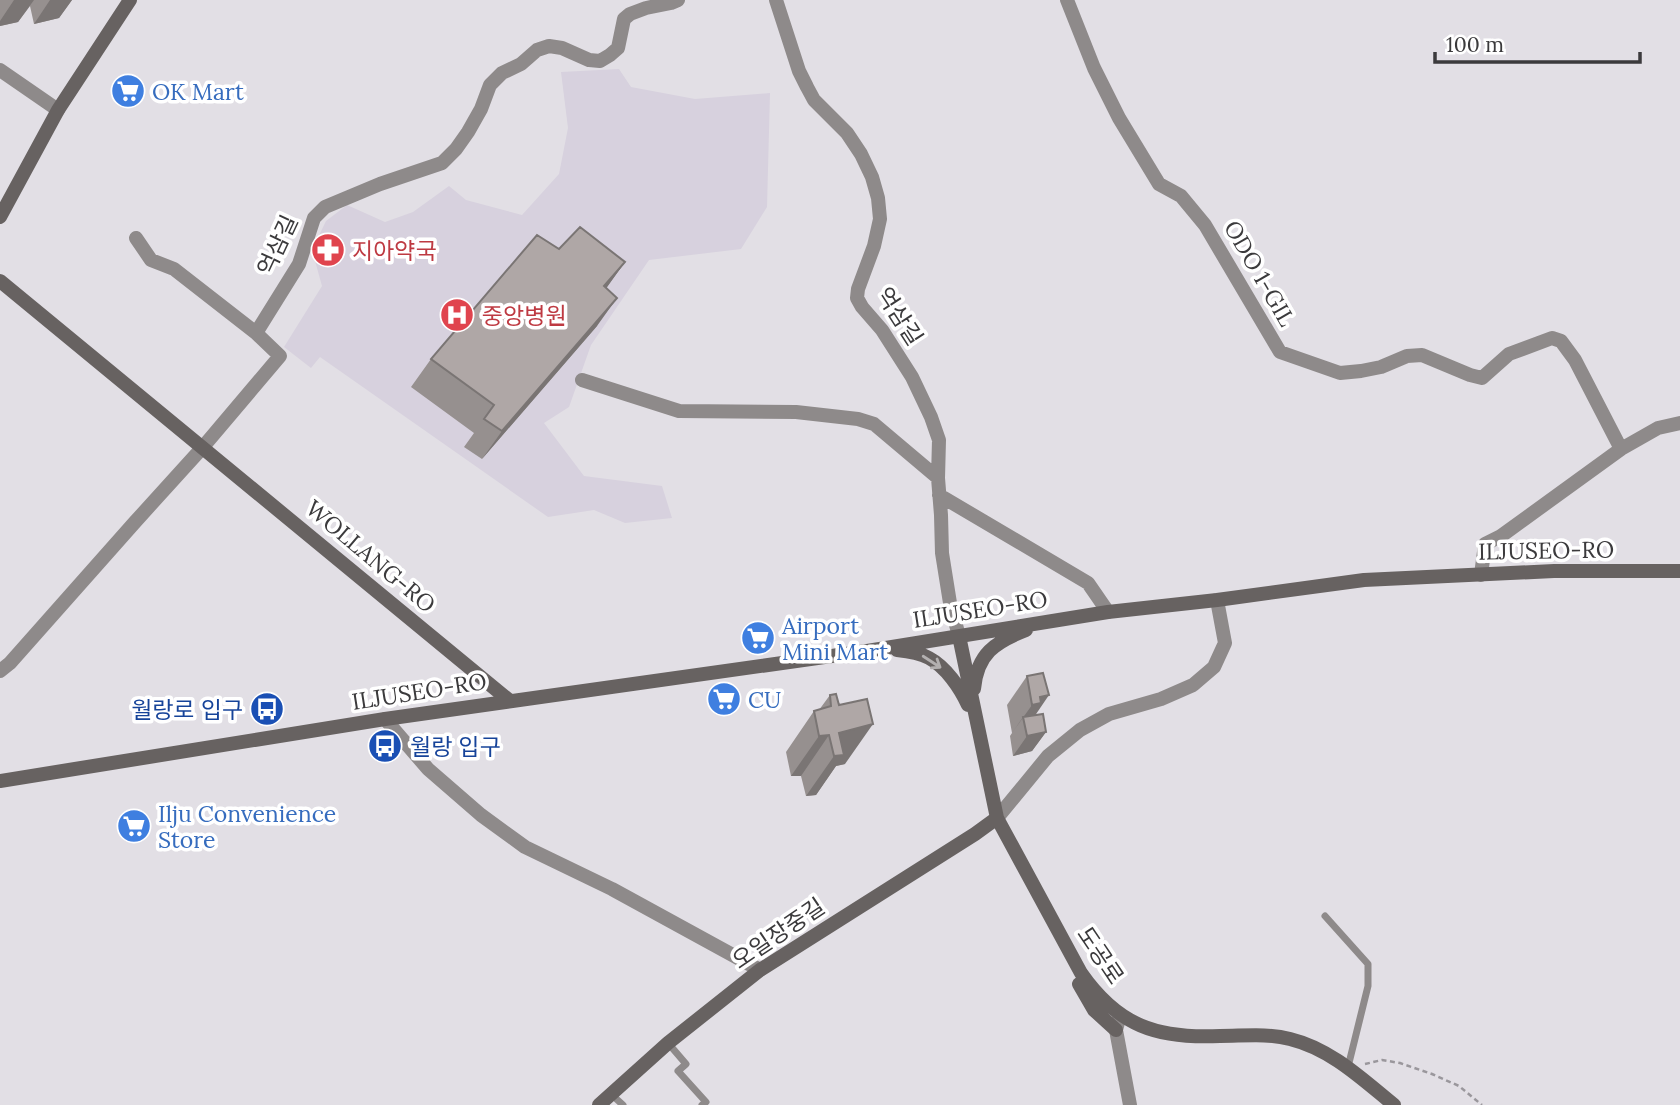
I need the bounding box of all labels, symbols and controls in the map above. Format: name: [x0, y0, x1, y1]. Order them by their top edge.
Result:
scale bar: [1435, 21, 1640, 65]
text: 100 m: [1446, 31, 1504, 58]
supermarket icon: OK Mart: [109, 72, 147, 110]
place label: OK Mart: [152, 77, 244, 106]
street label: 억삼길: [250, 210, 304, 280]
street label: ODO 1-GIL: [1218, 215, 1302, 331]
pharmacy icon: 지아약국: [309, 231, 347, 269]
place label: 지아약국: [352, 236, 437, 265]
street label: 억삼길: [871, 281, 929, 351]
hospital icon: 중앙병원: [438, 296, 476, 334]
place label: 중앙병원: [482, 301, 567, 330]
street label: WOLLANG-RO: [300, 493, 442, 619]
street label: ILJUSEO-RO: [1478, 534, 1614, 566]
street label: ILJUSEO-RO: [911, 584, 1049, 634]
place label: Airport Mini Mart: [781, 611, 888, 666]
supermarket icon: Airport Mini Mart: [739, 619, 777, 657]
one-way arrow: [922, 655, 941, 670]
street label: ILJUSEO-RO: [350, 666, 488, 716]
supermarket icon: CU: [705, 680, 743, 718]
place label: CU: [748, 685, 781, 714]
bus stop icon: 월랑로 입구: [248, 690, 286, 728]
place label: 월랑로 입구: [131, 695, 243, 724]
bus stop icon: 월랑 입구: [366, 727, 404, 765]
place label: 월랑 입구: [410, 732, 501, 761]
place label: Ilju Convenience Store: [158, 799, 336, 854]
supermarket icon: Ilju Convenience Store: [115, 807, 153, 845]
street label: 오일장중길: [726, 891, 830, 975]
street label: 도공로: [1071, 921, 1131, 989]

